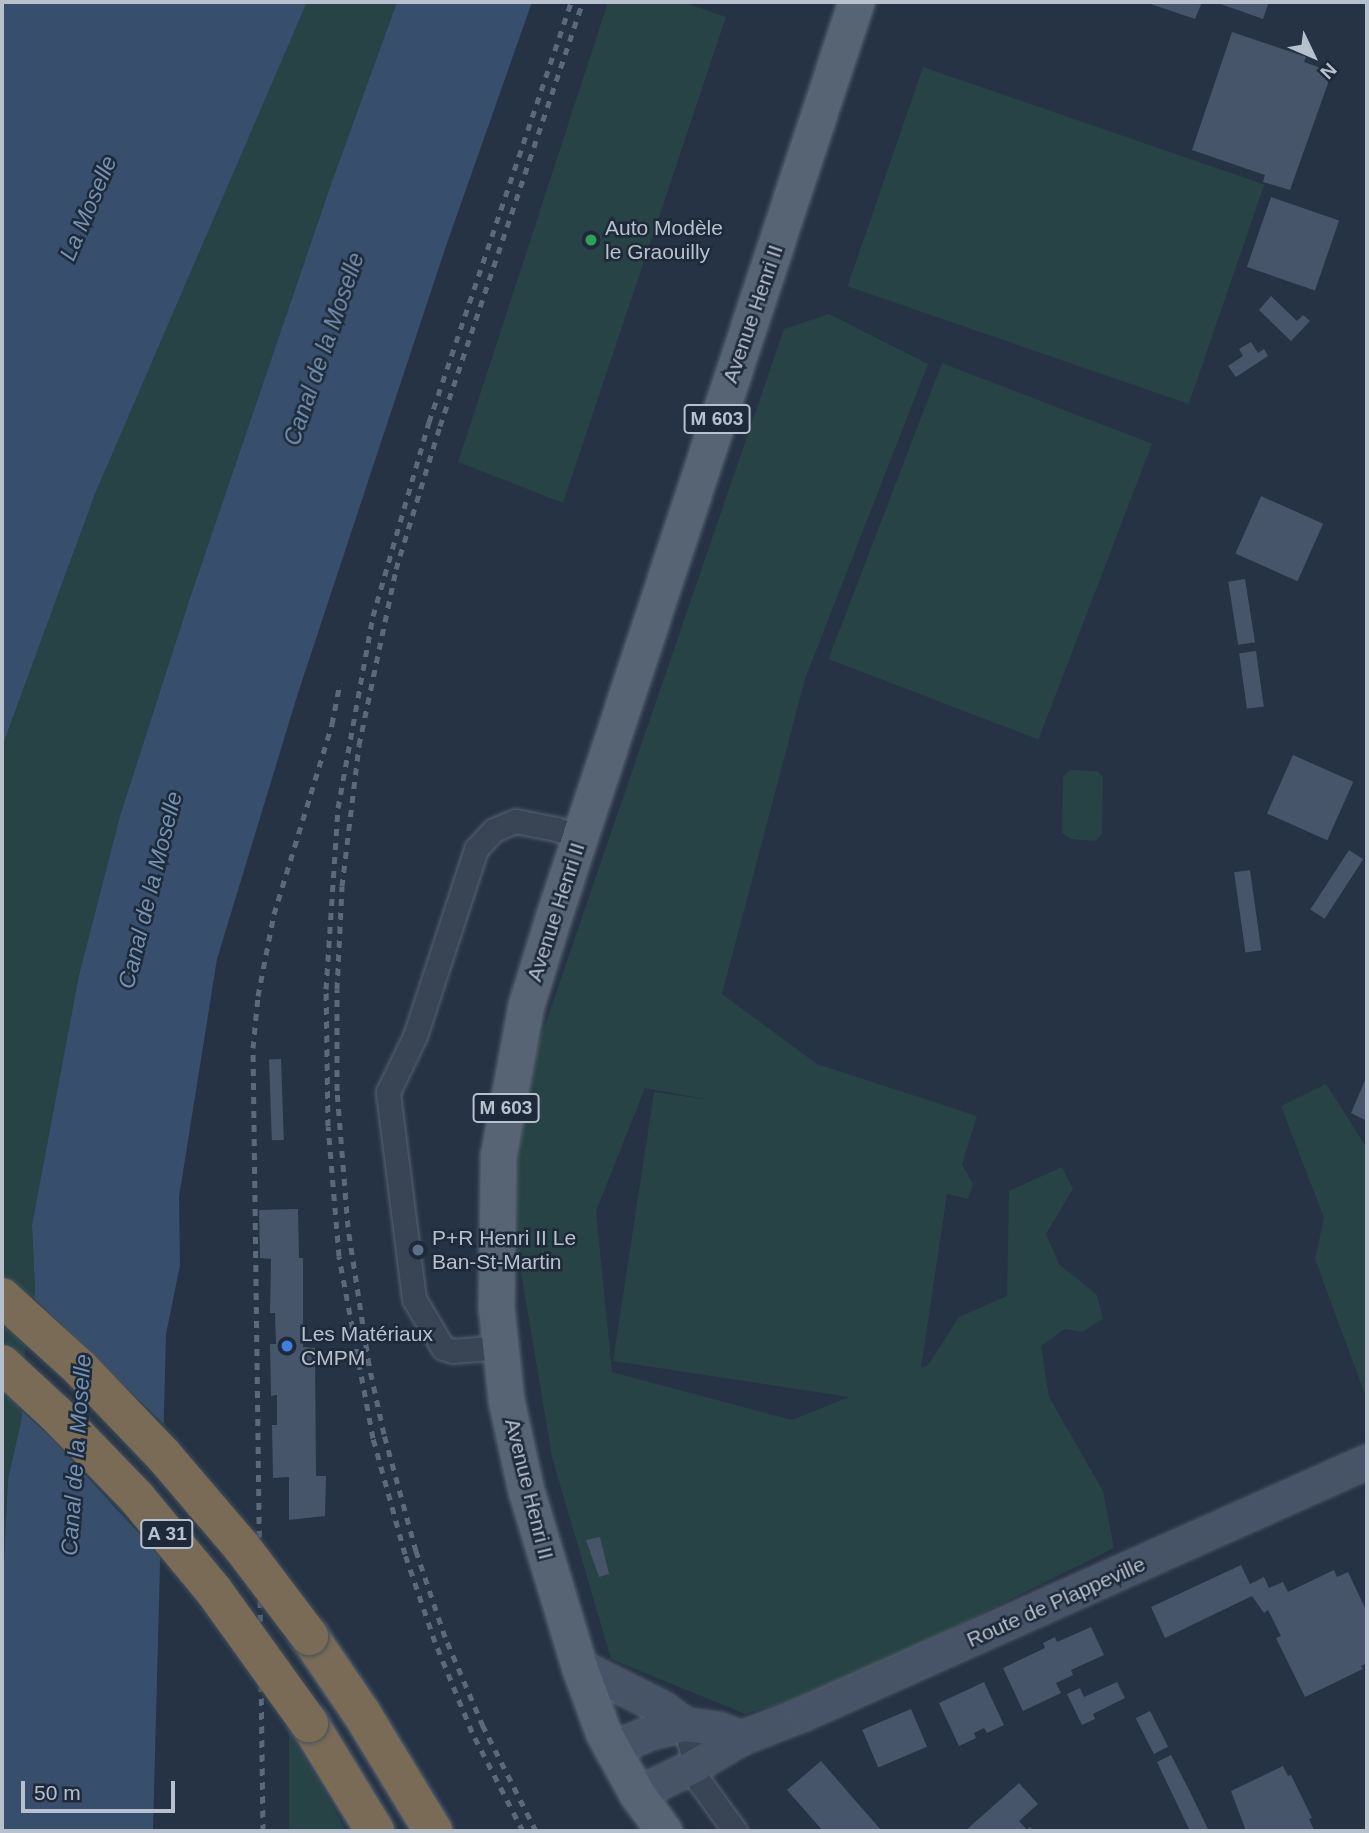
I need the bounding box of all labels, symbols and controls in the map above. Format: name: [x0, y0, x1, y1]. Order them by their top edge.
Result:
north arrow: [1278, 21, 1348, 91]
text: N: [1316, 59, 1341, 83]
water label: La Moselle: [54, 151, 122, 265]
place label: Auto Modèle le Graouilly: [605, 215, 723, 265]
marker: Auto Modèle le Graouilly: [583, 232, 599, 248]
street label: Avenue Henri II: [718, 242, 788, 386]
water label: Canal de la Moselle: [278, 249, 370, 449]
road number: M 603: [682, 404, 752, 434]
water label: Canal de la Moselle: [112, 789, 188, 991]
street label: Avenue Henri II: [522, 839, 590, 985]
road number: M 603: [471, 1092, 541, 1124]
place label: P+R Henri II Le Ban-St-Martin: [432, 1225, 576, 1275]
marker: P+R Henri II Le Ban-St-Martin: [410, 1242, 426, 1258]
place label: Les Matériaux CMPM: [301, 1321, 433, 1371]
marker: Les Matériaux CMPM: [279, 1338, 295, 1354]
water label: Canal de la Moselle: [55, 1353, 97, 1557]
street label: Avenue Henri II: [499, 1416, 559, 1562]
road number: A 31: [139, 1518, 195, 1550]
street label: Route de Plappeville: [963, 1551, 1149, 1653]
scale bar: [24, 1766, 178, 1810]
text: 50 m: [34, 1781, 81, 1804]

